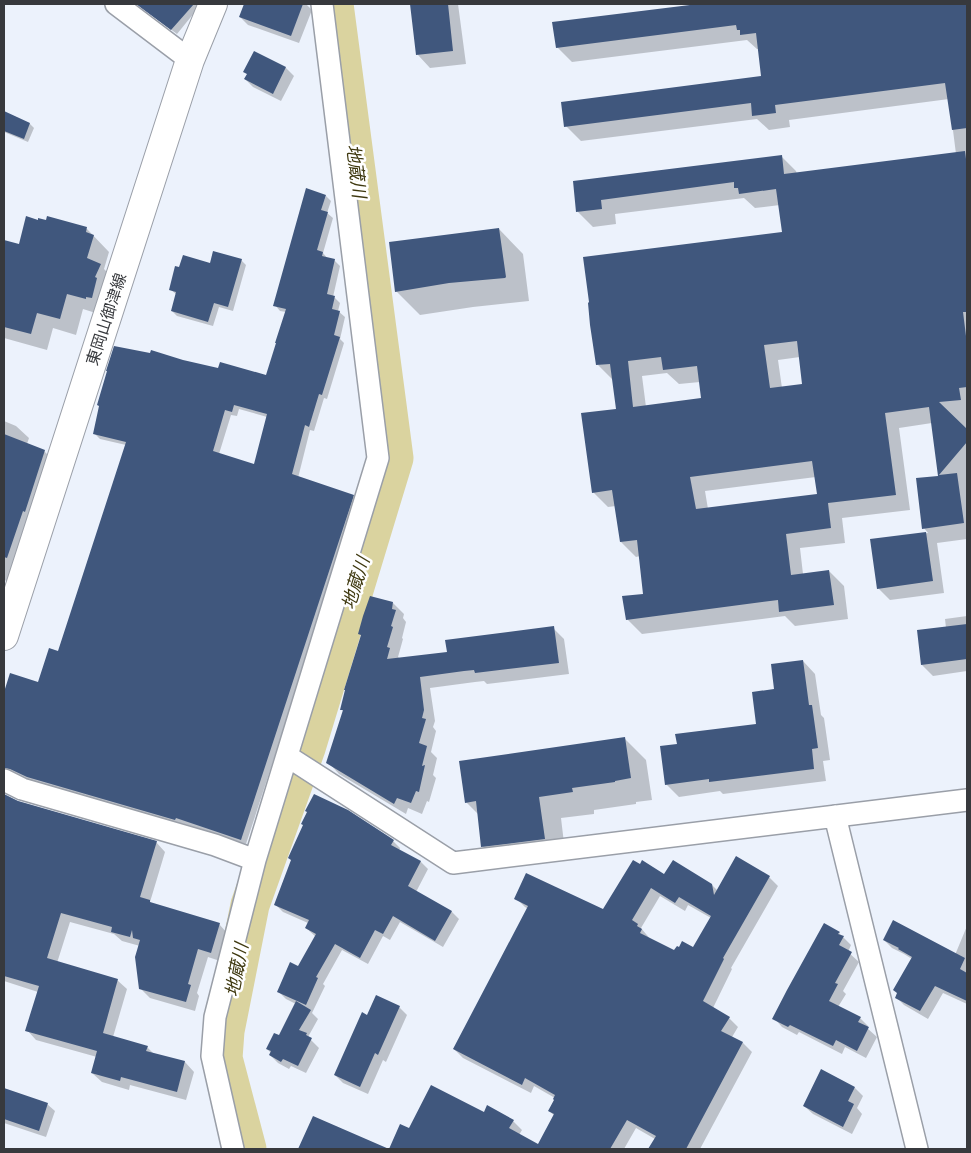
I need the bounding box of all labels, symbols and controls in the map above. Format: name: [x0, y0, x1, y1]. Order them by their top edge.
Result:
water label: 地蔵川: [341, 143, 371, 201]
street label: 東岡山御津線: [82, 270, 131, 368]
water label: 地蔵川: [337, 552, 376, 612]
water label: 地蔵川: [220, 939, 254, 999]

